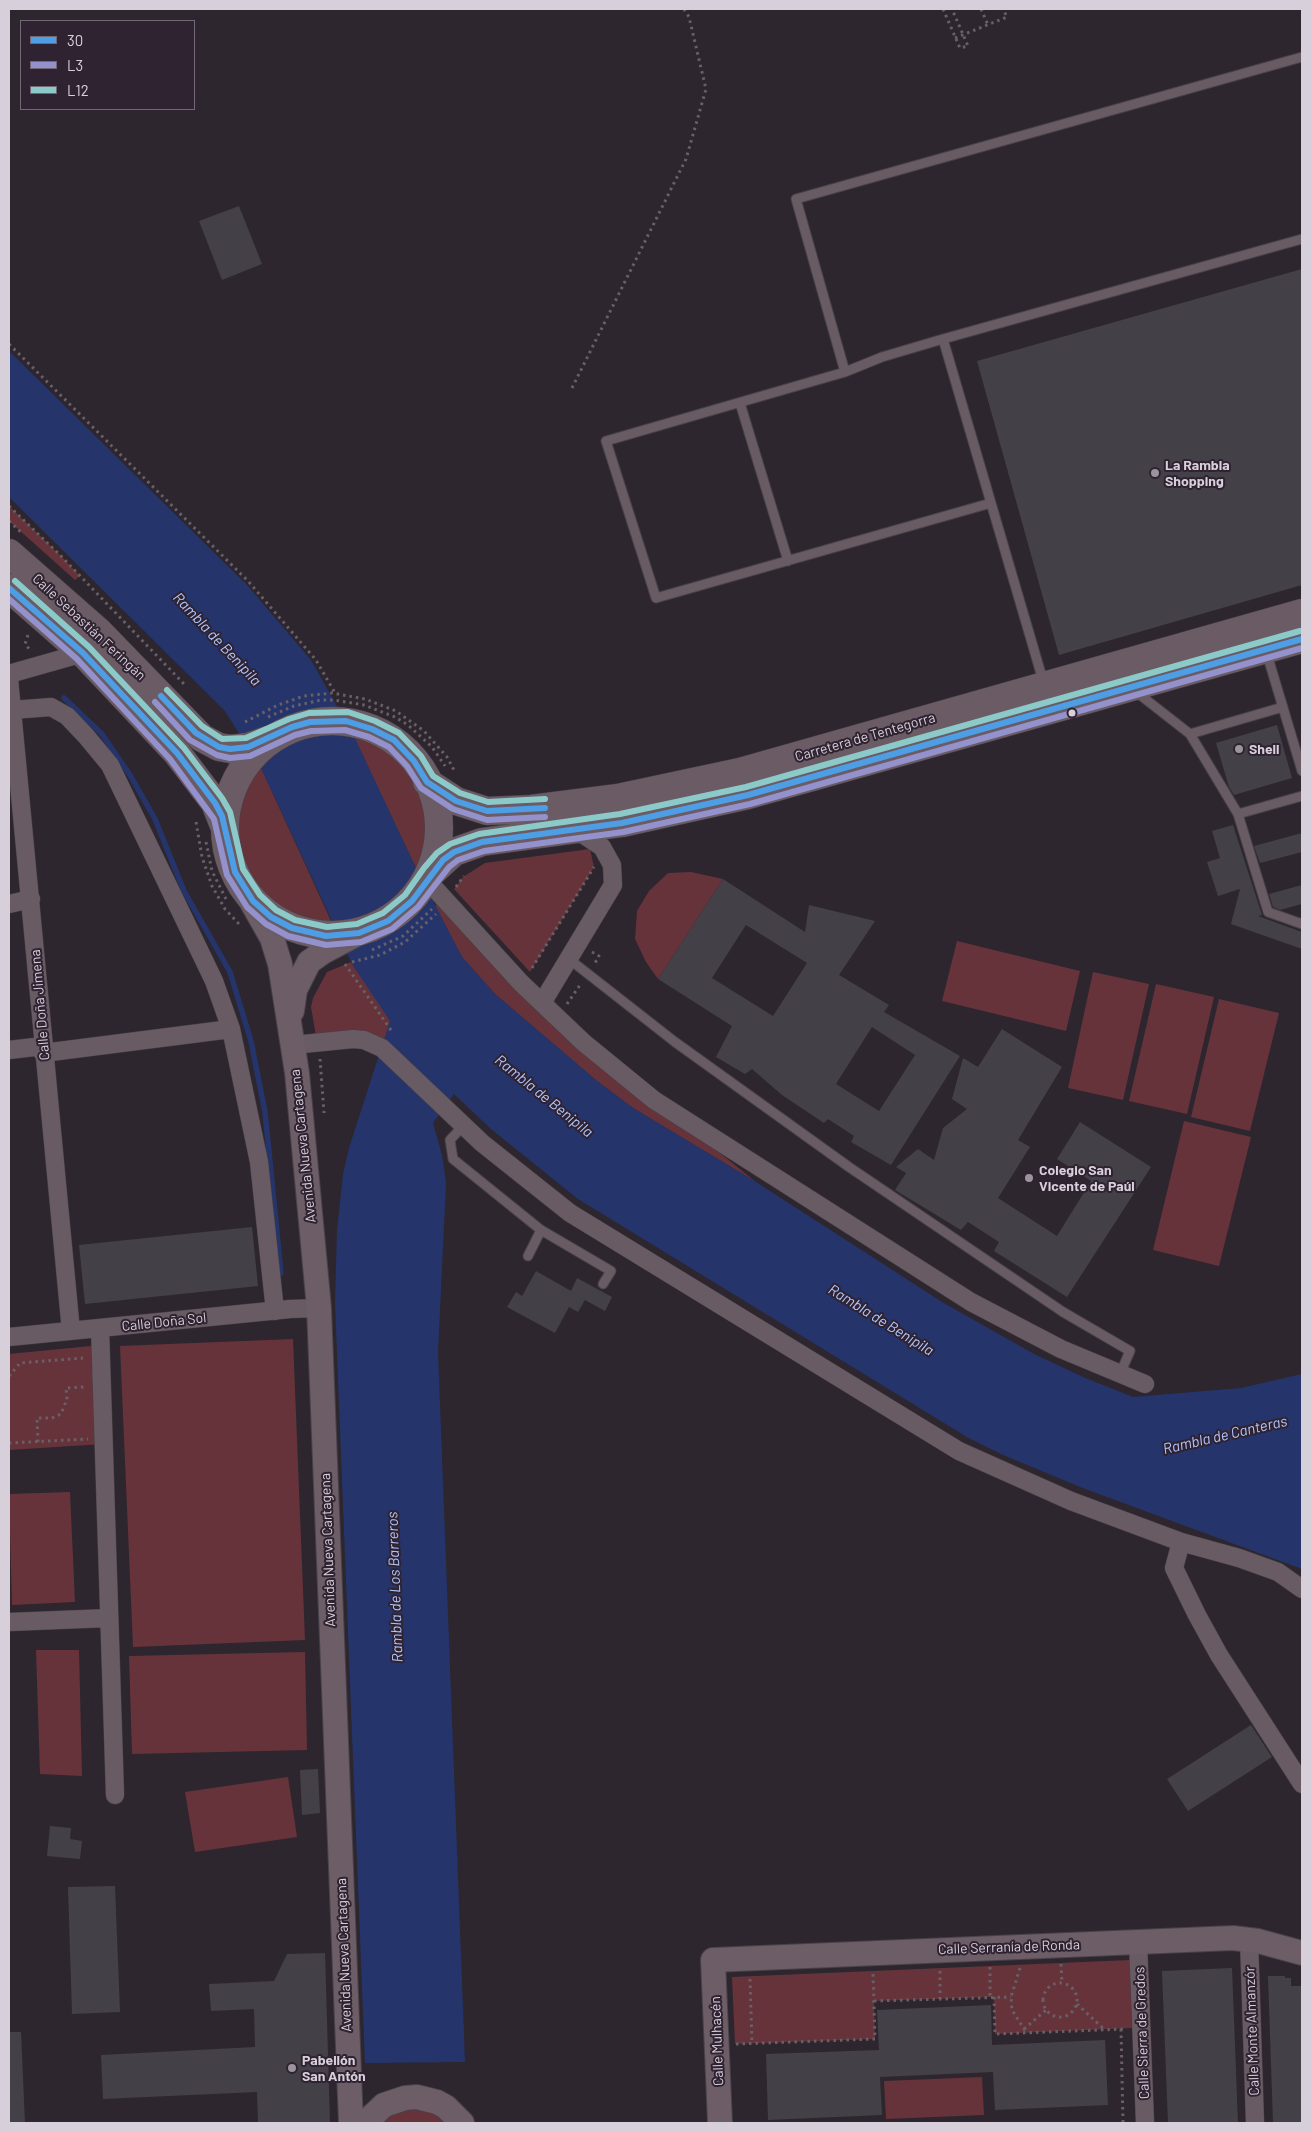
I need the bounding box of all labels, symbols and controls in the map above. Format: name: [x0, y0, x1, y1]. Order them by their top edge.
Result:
legend: [20, 20, 195, 110]
text: 30: [67, 31, 83, 49]
text: L3: [67, 56, 83, 74]
text: L12: [67, 81, 89, 99]
place label: La Rambla Shopping: [1165, 457, 1230, 490]
marker: La Rambla Shopping: [1149, 467, 1161, 479]
street label: Calle Sebastián Feringán: [29, 570, 149, 684]
water label: Rambla de Benipila: [169, 589, 265, 689]
unlabelled marker: [1067, 708, 1077, 718]
street label: Carretera de Tentegorra: [793, 709, 937, 765]
place label: Shell: [1249, 741, 1279, 757]
marker: Shell: [1233, 743, 1245, 755]
street label: Calle Doña Jimena: [27, 949, 53, 1061]
water label: Rambla de Benipila: [491, 1051, 597, 1141]
street label: Avenida Nueva Cartagena: [287, 1068, 319, 1224]
place label: Colegio San Vicente de Paúl: [1039, 1162, 1135, 1194]
marker: Colegio San Vicente de Paúl: [1023, 1172, 1035, 1184]
water label: Rambla de Benipila: [825, 1280, 937, 1360]
street label: Calle Doña Sol: [121, 1309, 207, 1335]
water label: Rambla de Canteras: [1161, 1412, 1289, 1458]
street label: Avenida Nueva Cartagena: [317, 1473, 339, 1627]
water label: Rambla de Los Barreros: [383, 1511, 407, 1663]
street label: Avenida Nueva Cartagena: [333, 1878, 355, 2032]
street label: Calle Serranía de Ronda: [938, 1936, 1080, 1958]
street label: Calle Sierra de Gredos: [1131, 1966, 1153, 2100]
street label: Calle Monte Almanzór: [1241, 1966, 1263, 2096]
street label: Calle Mulhacén: [707, 1996, 727, 2086]
place label: Pabellón San Antón: [302, 2052, 366, 2084]
marker: Pabellón San Antón: [286, 2062, 298, 2074]

